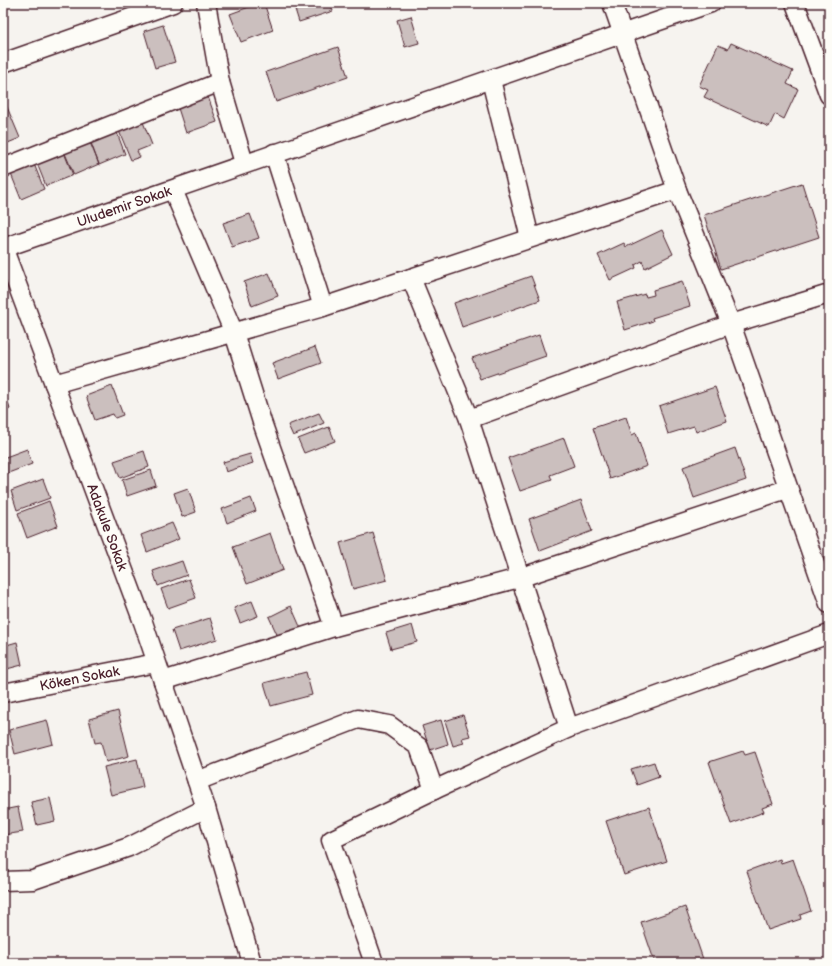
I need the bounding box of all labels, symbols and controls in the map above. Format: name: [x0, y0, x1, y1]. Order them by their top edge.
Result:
street label: Uludemir Sokak: [74, 182, 174, 230]
street label: Adakule Sokak: [84, 481, 132, 573]
street label: Köken Sokak: [38, 662, 121, 694]

